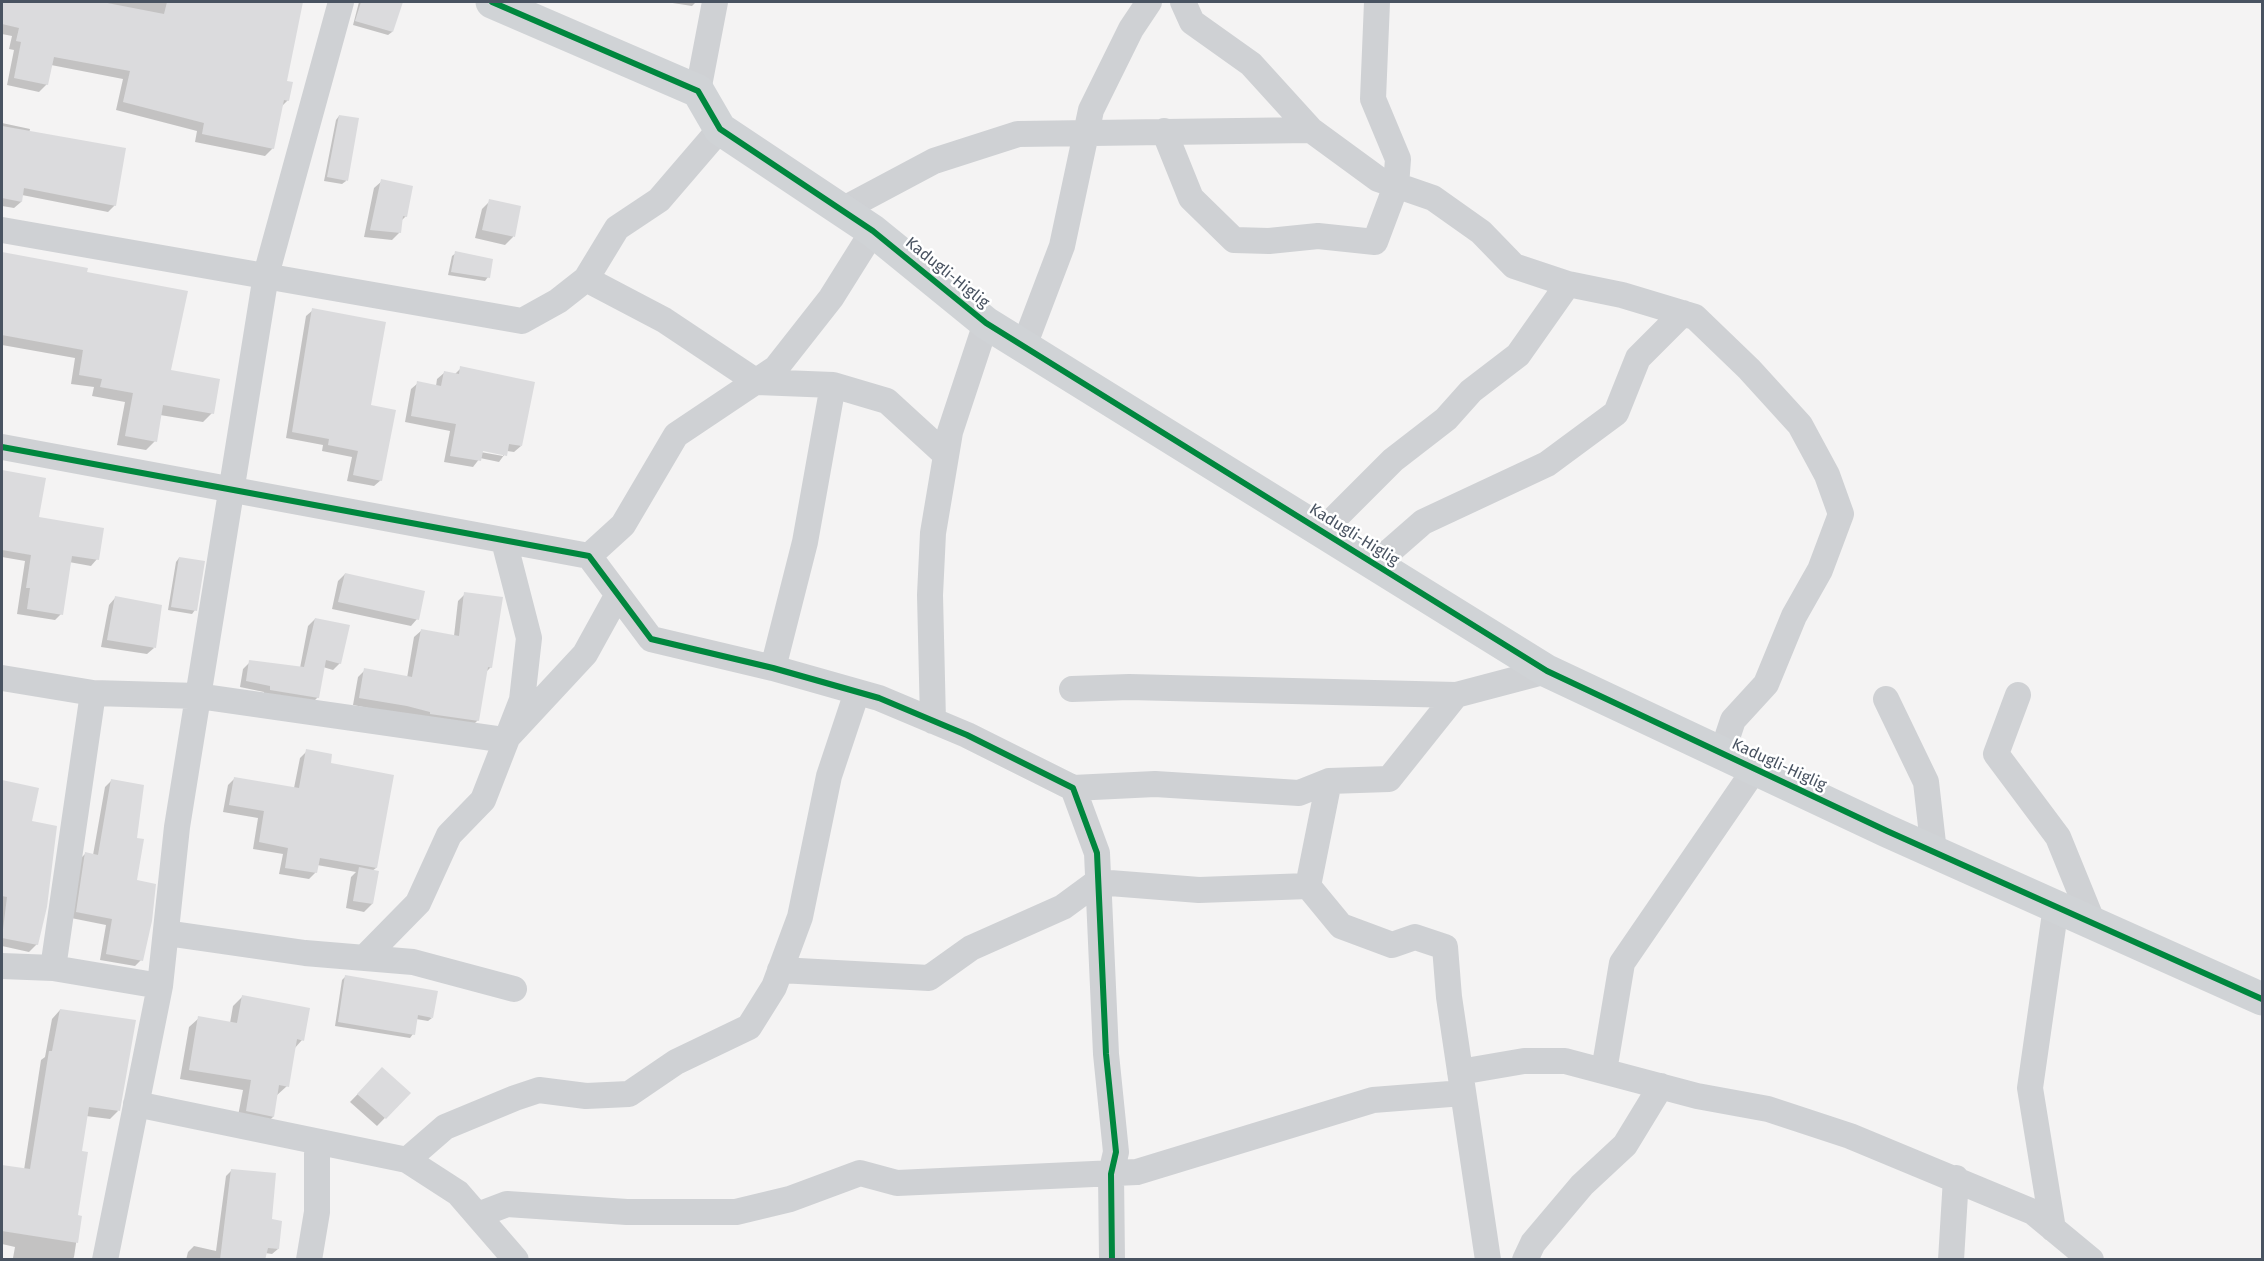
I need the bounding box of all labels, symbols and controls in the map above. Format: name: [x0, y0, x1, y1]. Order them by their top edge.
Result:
street label: Kadugli-Higlig: [901, 233, 993, 313]
street label: Kadugli-Higlig: [1306, 500, 1402, 570]
street label: Kadugli-Higlig: [1729, 735, 1829, 795]

